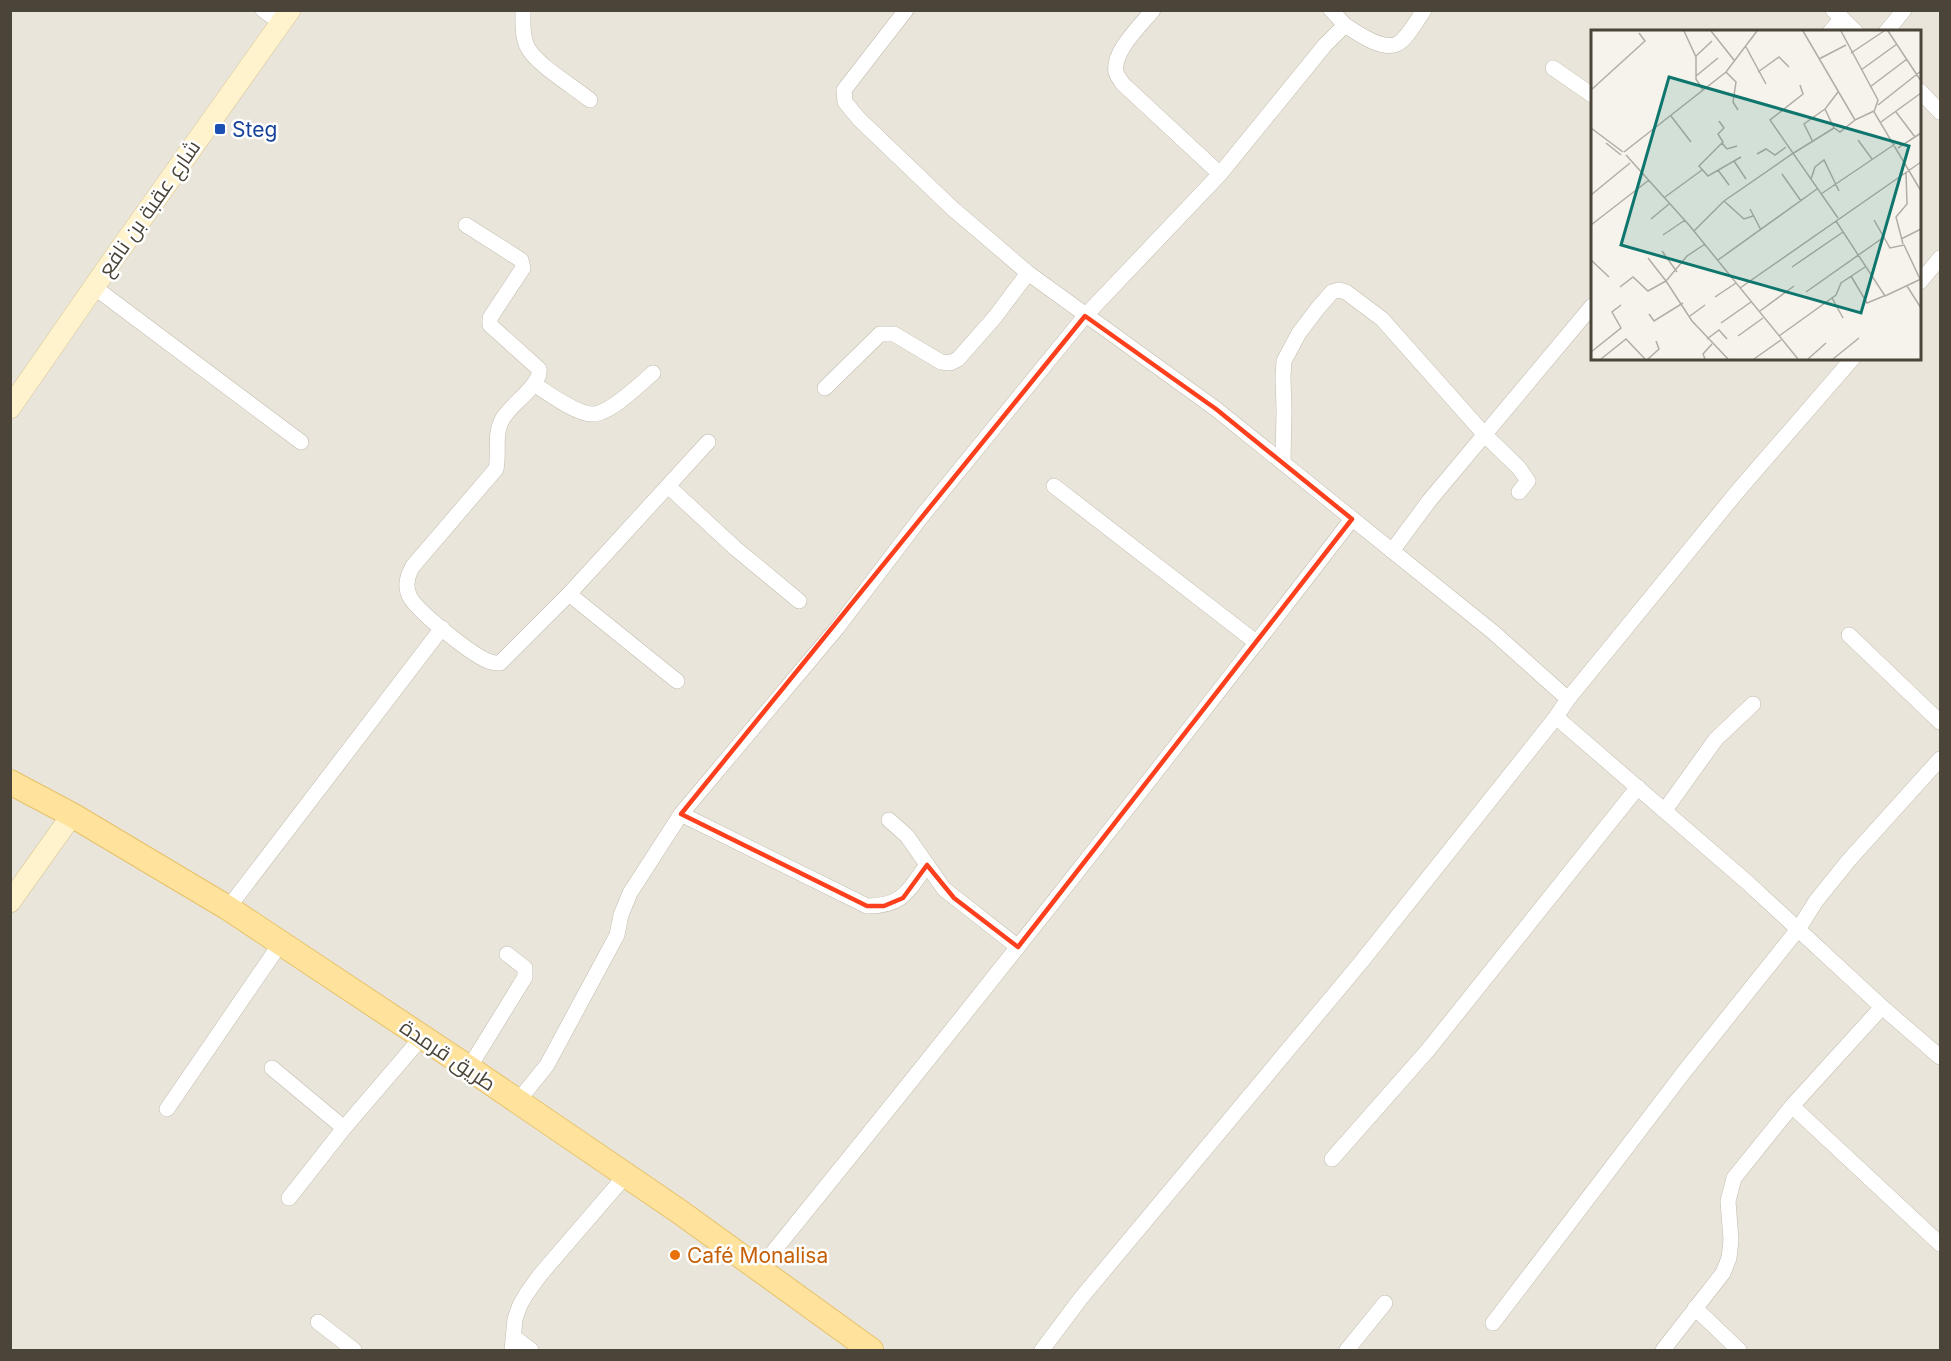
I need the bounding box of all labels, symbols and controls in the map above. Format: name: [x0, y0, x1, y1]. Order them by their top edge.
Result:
inset map: [1591, 30, 1921, 360]
place label: Steg: [232, 117, 277, 142]
marker: Steg: [213, 122, 227, 136]
street label: شارع عقبة بن نافع: [93, 135, 207, 282]
street label: طريق قرمدة: [395, 1014, 501, 1097]
place label: Café Monalisa: [687, 1243, 828, 1268]
marker: Café Monalisa: [668, 1248, 682, 1262]

